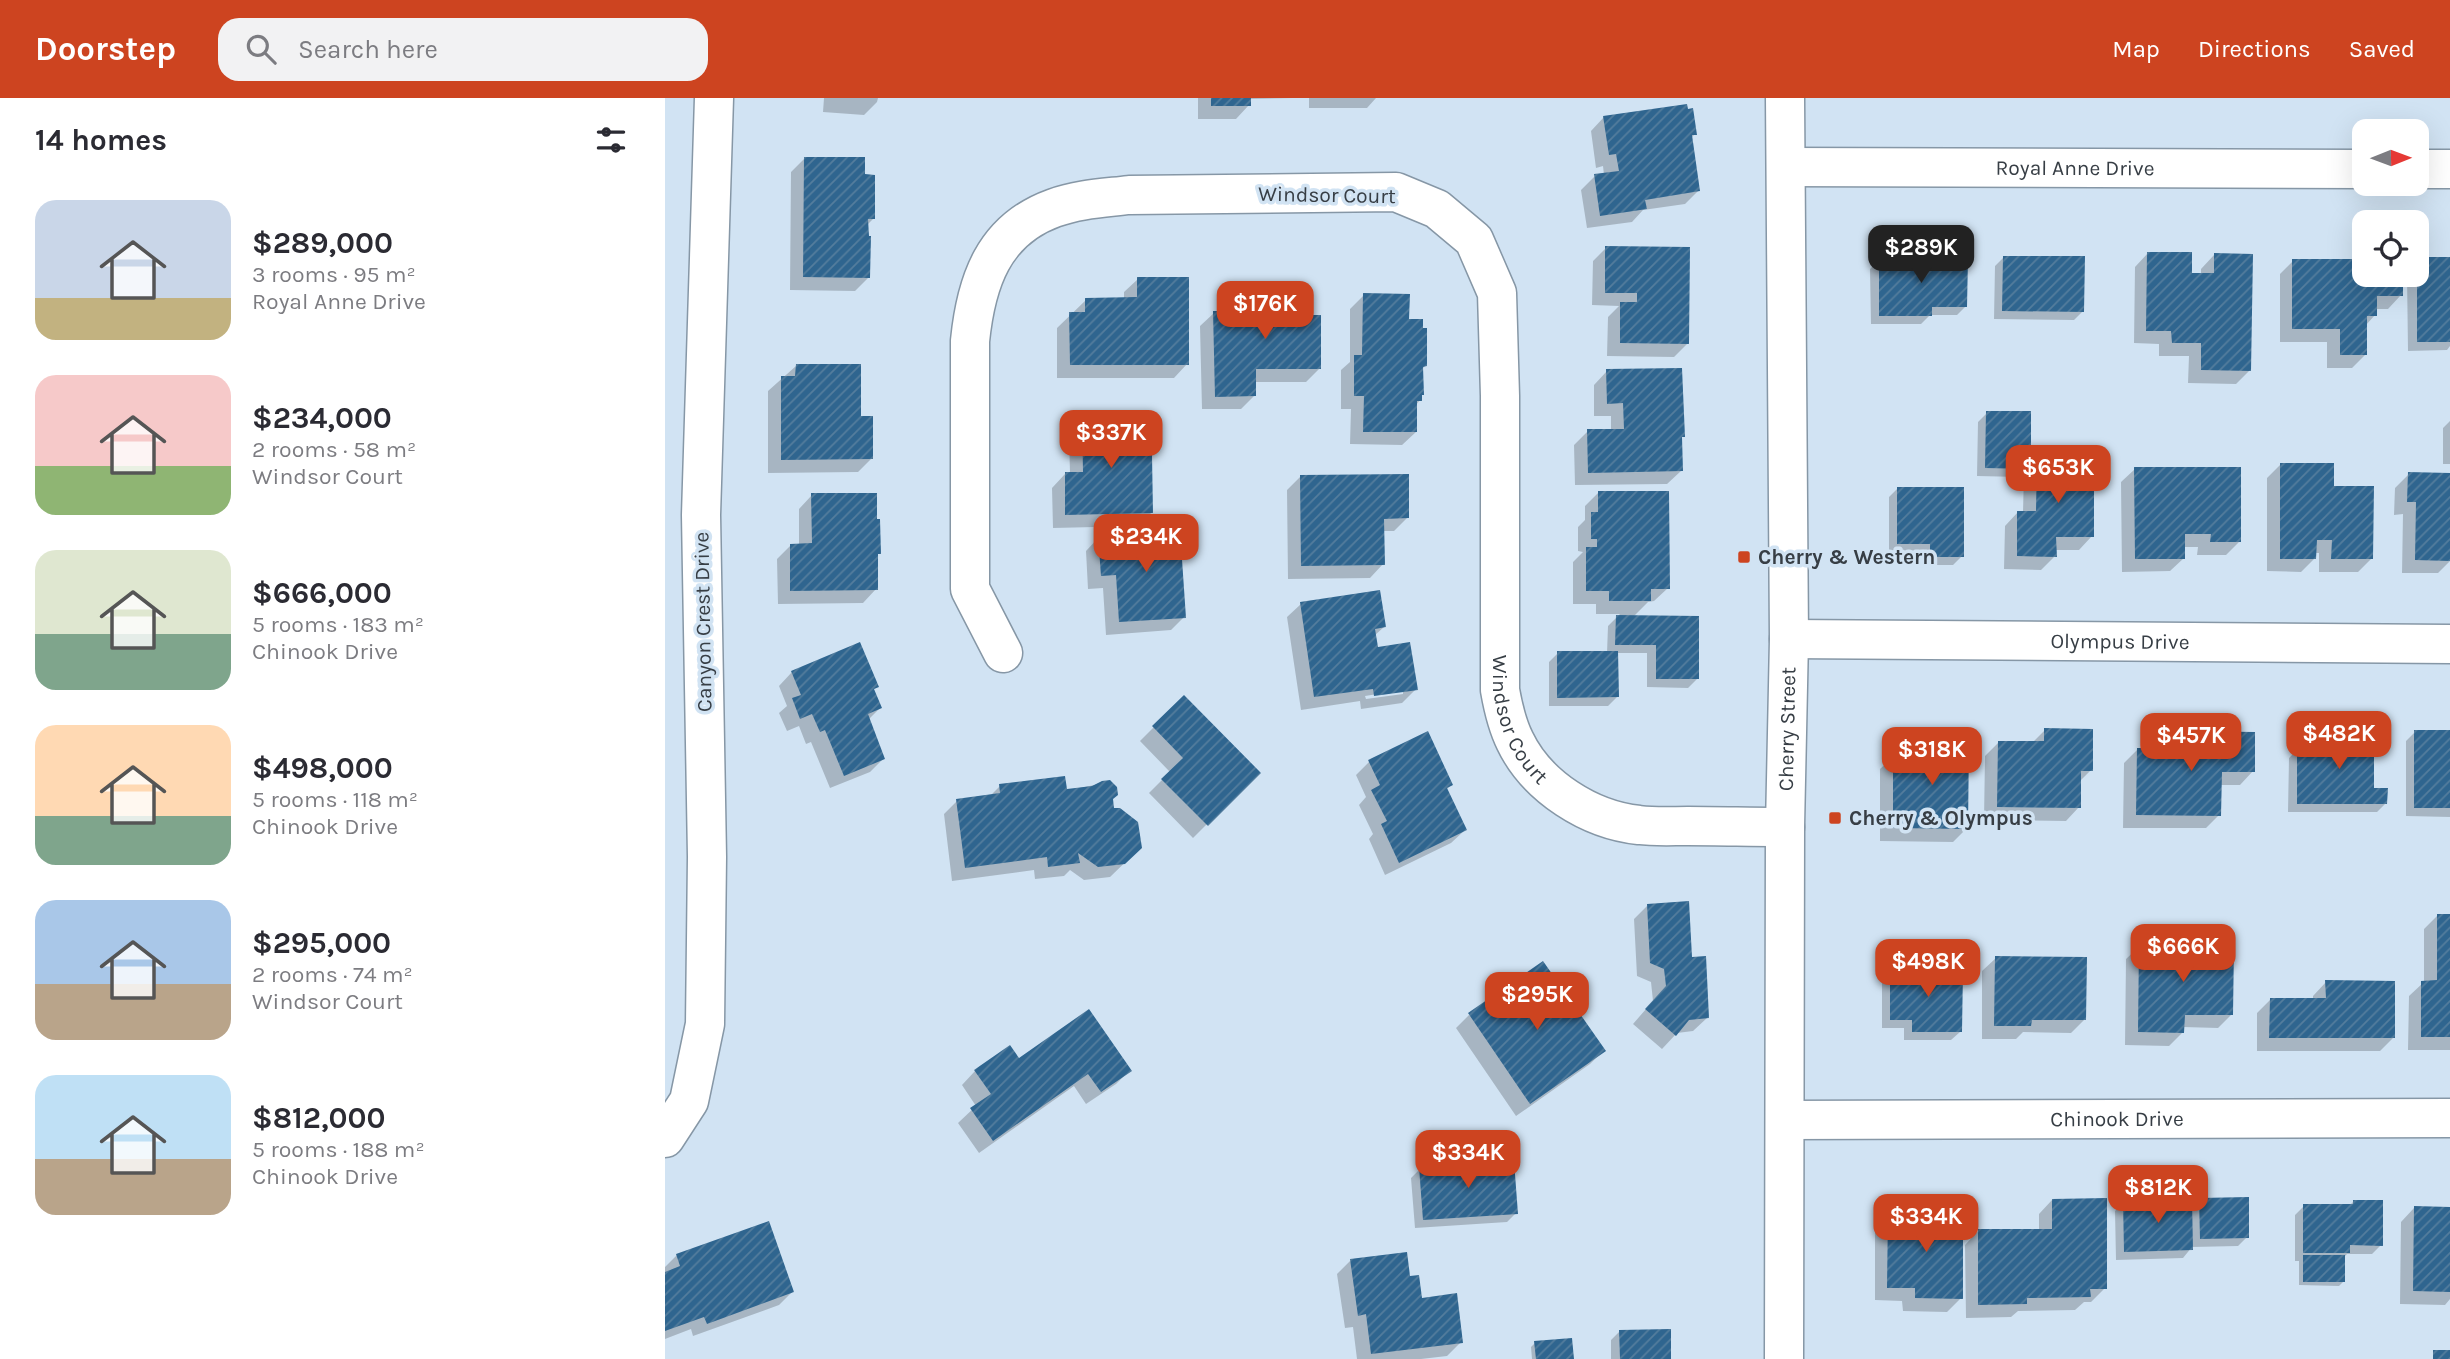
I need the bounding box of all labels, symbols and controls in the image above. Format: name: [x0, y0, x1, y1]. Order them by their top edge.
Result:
search box: [218, 18, 708, 81]
text: Doorstep: [35, 30, 176, 68]
icon: search: [242, 30, 280, 68]
text: Search here: [298, 34, 438, 65]
text: Map: [2112, 35, 2160, 63]
text: Directions: [2198, 35, 2311, 63]
text: Saved: [2349, 35, 2415, 63]
north arrow: [2352, 119, 2429, 196]
map controls: [2352, 119, 2429, 287]
icon: filters: [592, 121, 630, 159]
text: 14 homes: [35, 122, 167, 158]
street label: Royal Anne Drive: [1995, 156, 2155, 180]
street label: Windsor Court: [1258, 182, 1396, 208]
button: locate: [2352, 210, 2429, 287]
text: $289,000: [252, 225, 393, 261]
pin: $289K: [1872, 226, 1970, 285]
icon: home: [91, 228, 175, 312]
text: $289K: [1884, 234, 1958, 261]
text: 3 rooms · 95 m²: [252, 261, 416, 288]
pin: $176K: [1216, 282, 1314, 341]
text: Royal Anne Drive: [252, 288, 426, 315]
text: $176K: [1233, 290, 1297, 317]
text: $234,000: [252, 400, 392, 436]
icon: home: [91, 403, 175, 487]
pin: $337K: [1062, 410, 1160, 470]
text: $337K: [1076, 419, 1146, 446]
text: 2 rooms · 58 m²: [252, 436, 416, 463]
pin: $653K: [2009, 446, 2107, 505]
text: $653K: [2022, 454, 2094, 481]
text: Windsor Court: [252, 463, 403, 490]
pin: $234K: [1097, 514, 1195, 574]
text: $234K: [1110, 523, 1182, 550]
street label: Canyon Crest Drive: [689, 532, 717, 712]
place label: Cherry & Western: [1758, 545, 1935, 569]
marker: Cherry & Western: [1736, 549, 1752, 565]
text: $666,000: [252, 575, 392, 611]
icon: home: [91, 578, 175, 662]
text: 5 rooms · 183 m²: [252, 611, 424, 638]
street label: Olympus Drive: [2050, 629, 2190, 654]
text: Chinook Drive: [252, 638, 398, 665]
street label: Windsor Court: [1488, 655, 1553, 789]
street label: Cherry Street: [1774, 667, 1800, 791]
pin: $482K: [2290, 712, 2388, 771]
pin: $457K: [2142, 714, 2240, 773]
text: $482K: [2302, 720, 2376, 747]
text: $457K: [2156, 722, 2226, 749]
pin: $318K: [1883, 728, 1981, 787]
text: $318K: [1898, 736, 1966, 763]
text: $498,000: [252, 750, 393, 786]
icon: home: [91, 753, 175, 837]
text: 5 rooms · 118 m²: [252, 786, 418, 813]
place label: Cherry & Olympus: [1849, 806, 2033, 830]
marker: Cherry & Olympus: [1827, 810, 1843, 826]
text: Chinook Drive: [252, 813, 398, 840]
pin: $666K: [2134, 924, 2232, 984]
text: $295,000: [252, 925, 391, 961]
icon: home: [91, 928, 175, 1012]
text: $666K: [2147, 933, 2219, 960]
pin: $498K: [1879, 940, 1977, 999]
text: $498K: [1891, 948, 1965, 975]
text: 2 rooms · 74 m²: [252, 961, 413, 988]
pin: $295K: [1488, 972, 1586, 1032]
text: $295K: [1501, 981, 1573, 1008]
text: Windsor Court: [252, 988, 403, 1015]
text: $812,000: [252, 1100, 385, 1136]
icon: home: [91, 1103, 175, 1187]
street label: Chinook Drive: [2050, 1107, 2184, 1131]
pin: $334K: [1419, 1130, 1517, 1190]
text: 5 rooms · 188 m²: [252, 1136, 425, 1163]
text: $334K: [1431, 1139, 1505, 1166]
text: Chinook Drive: [252, 1163, 398, 1190]
pin: $812K: [2109, 1166, 2207, 1225]
text: $812K: [2124, 1174, 2192, 1201]
pin: $334K: [1877, 1194, 1975, 1254]
text: $334K: [1889, 1203, 1963, 1230]

